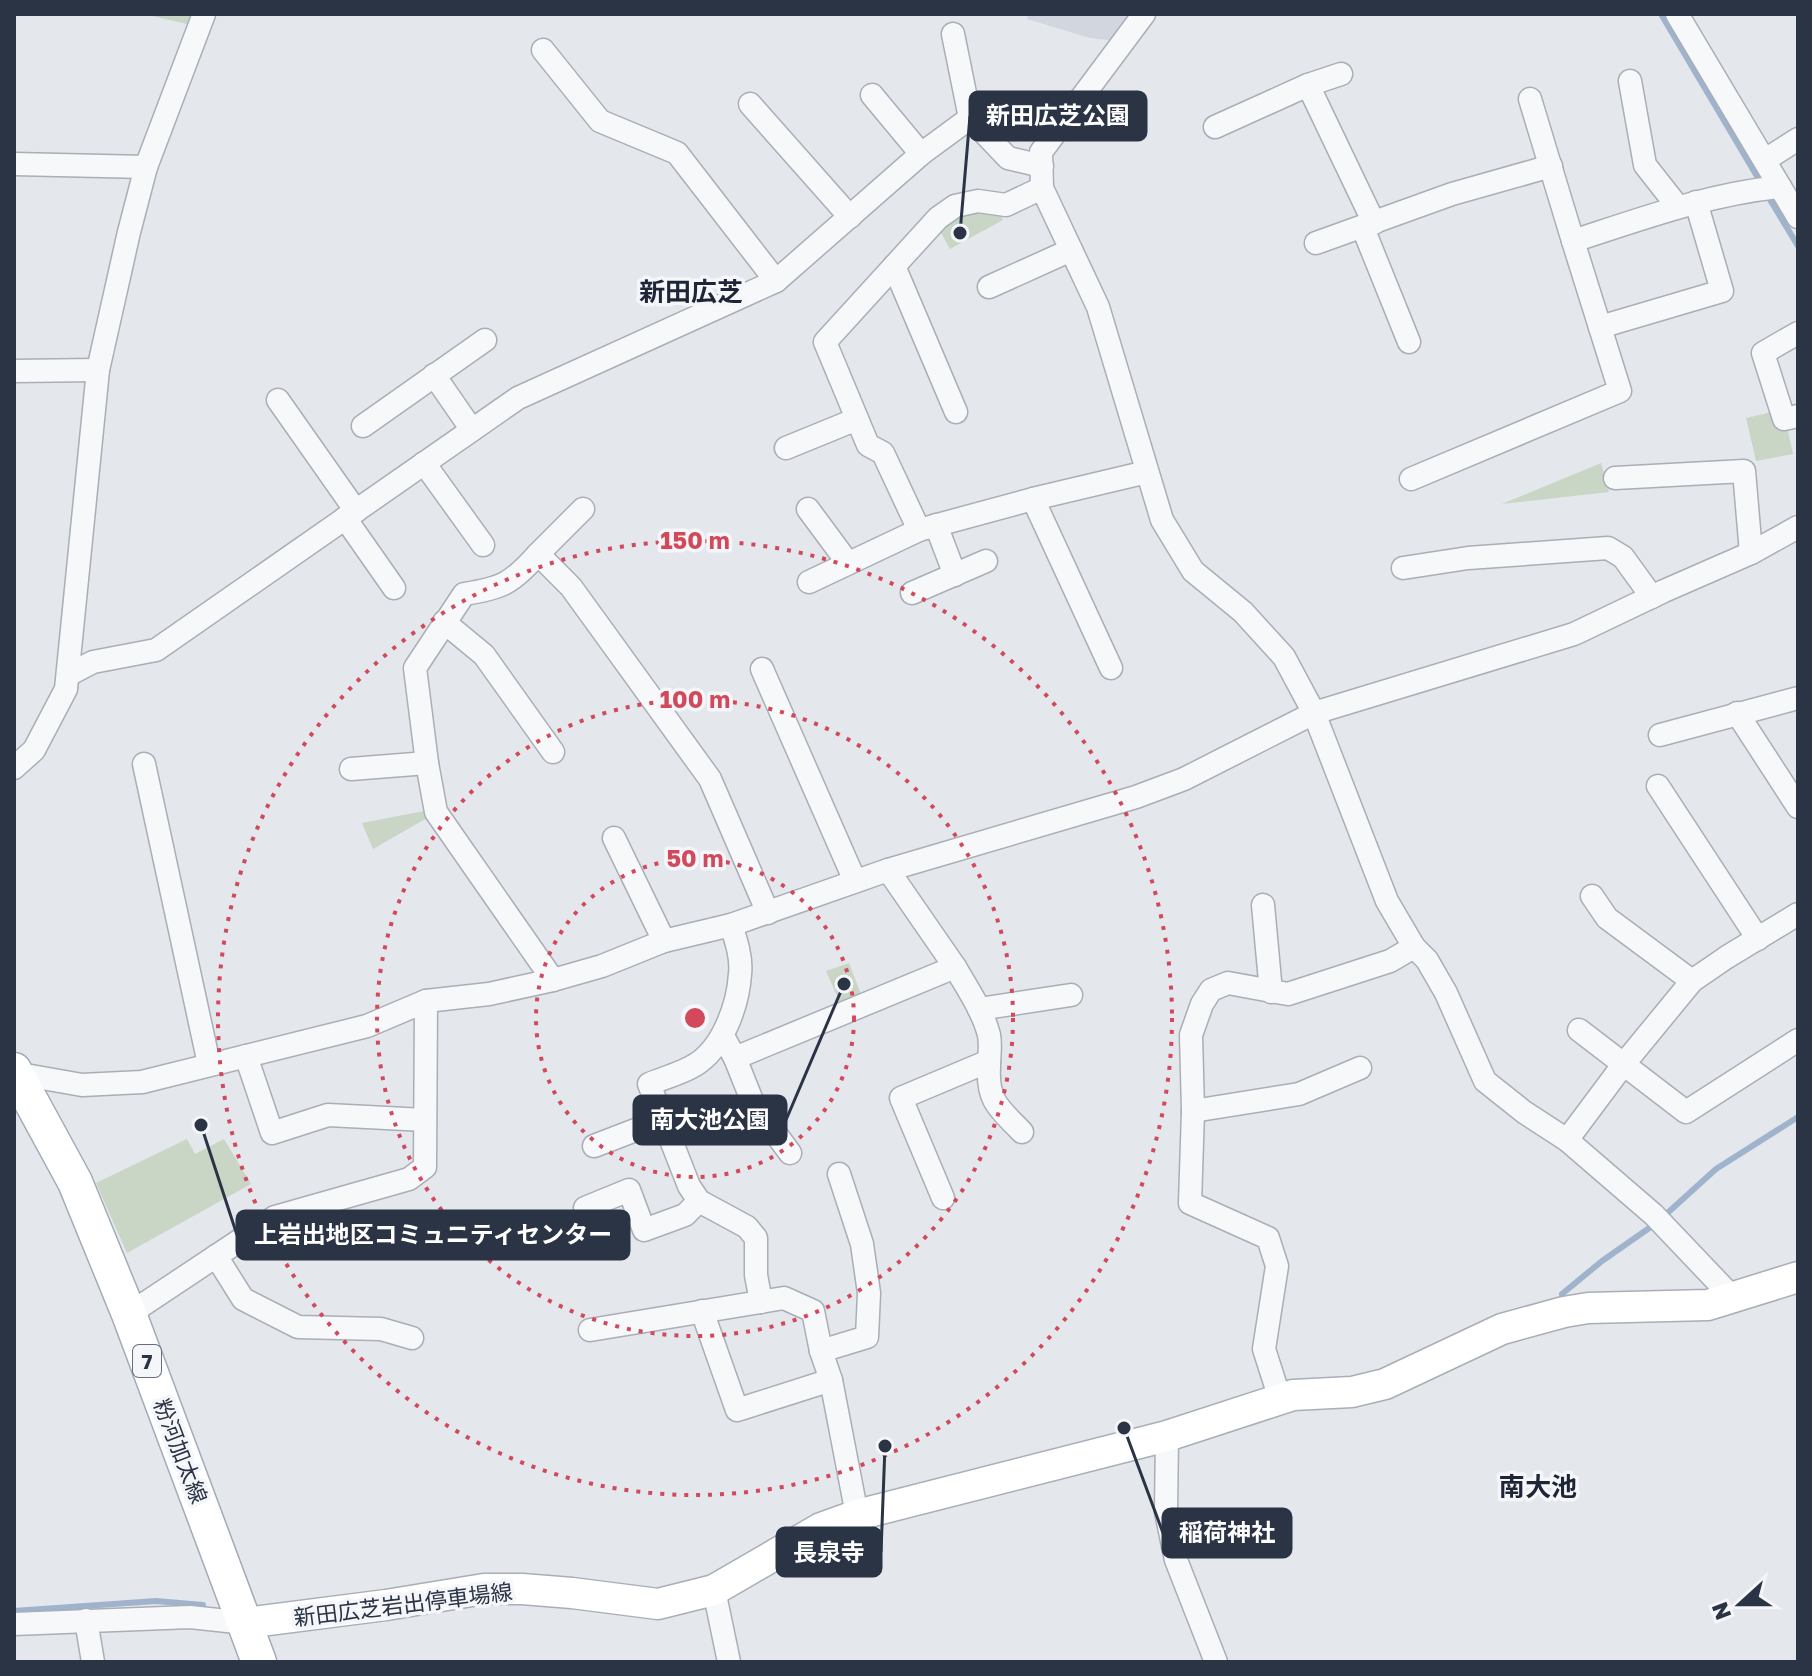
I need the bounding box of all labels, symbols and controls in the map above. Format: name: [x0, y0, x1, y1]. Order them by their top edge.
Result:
callout: 新田広芝公園: [970, 92, 1146, 140]
text: 新田広芝公園: [986, 100, 1130, 129]
district label: 新田広芝: [639, 276, 743, 307]
text: 150 m: [660, 525, 730, 554]
text: 100 m: [660, 684, 730, 713]
text: 50 m: [666, 843, 724, 872]
centre of rings: [681, 1004, 709, 1032]
callout: 南大池公園: [634, 1096, 786, 1144]
text: 南大池公園: [650, 1104, 770, 1133]
callout: 上岩出地区コミュニティセンター: [237, 1211, 629, 1259]
text: 上岩出地区コミュニティセンター: [254, 1219, 612, 1248]
road number: 7: [133, 1345, 161, 1377]
street label: 粉河加太線: [149, 1395, 213, 1507]
district label: 南大池: [1499, 1471, 1577, 1502]
callout: 稲荷神社: [1163, 1509, 1291, 1557]
text: 稲荷神社: [1179, 1517, 1275, 1546]
callout: 長泉寺: [777, 1528, 881, 1576]
text: 長泉寺: [793, 1537, 865, 1566]
north arrow: [1700, 1564, 1780, 1644]
street label: 新田広芝岩出停車場線: [292, 1577, 514, 1631]
text: N: [1705, 1599, 1736, 1624]

